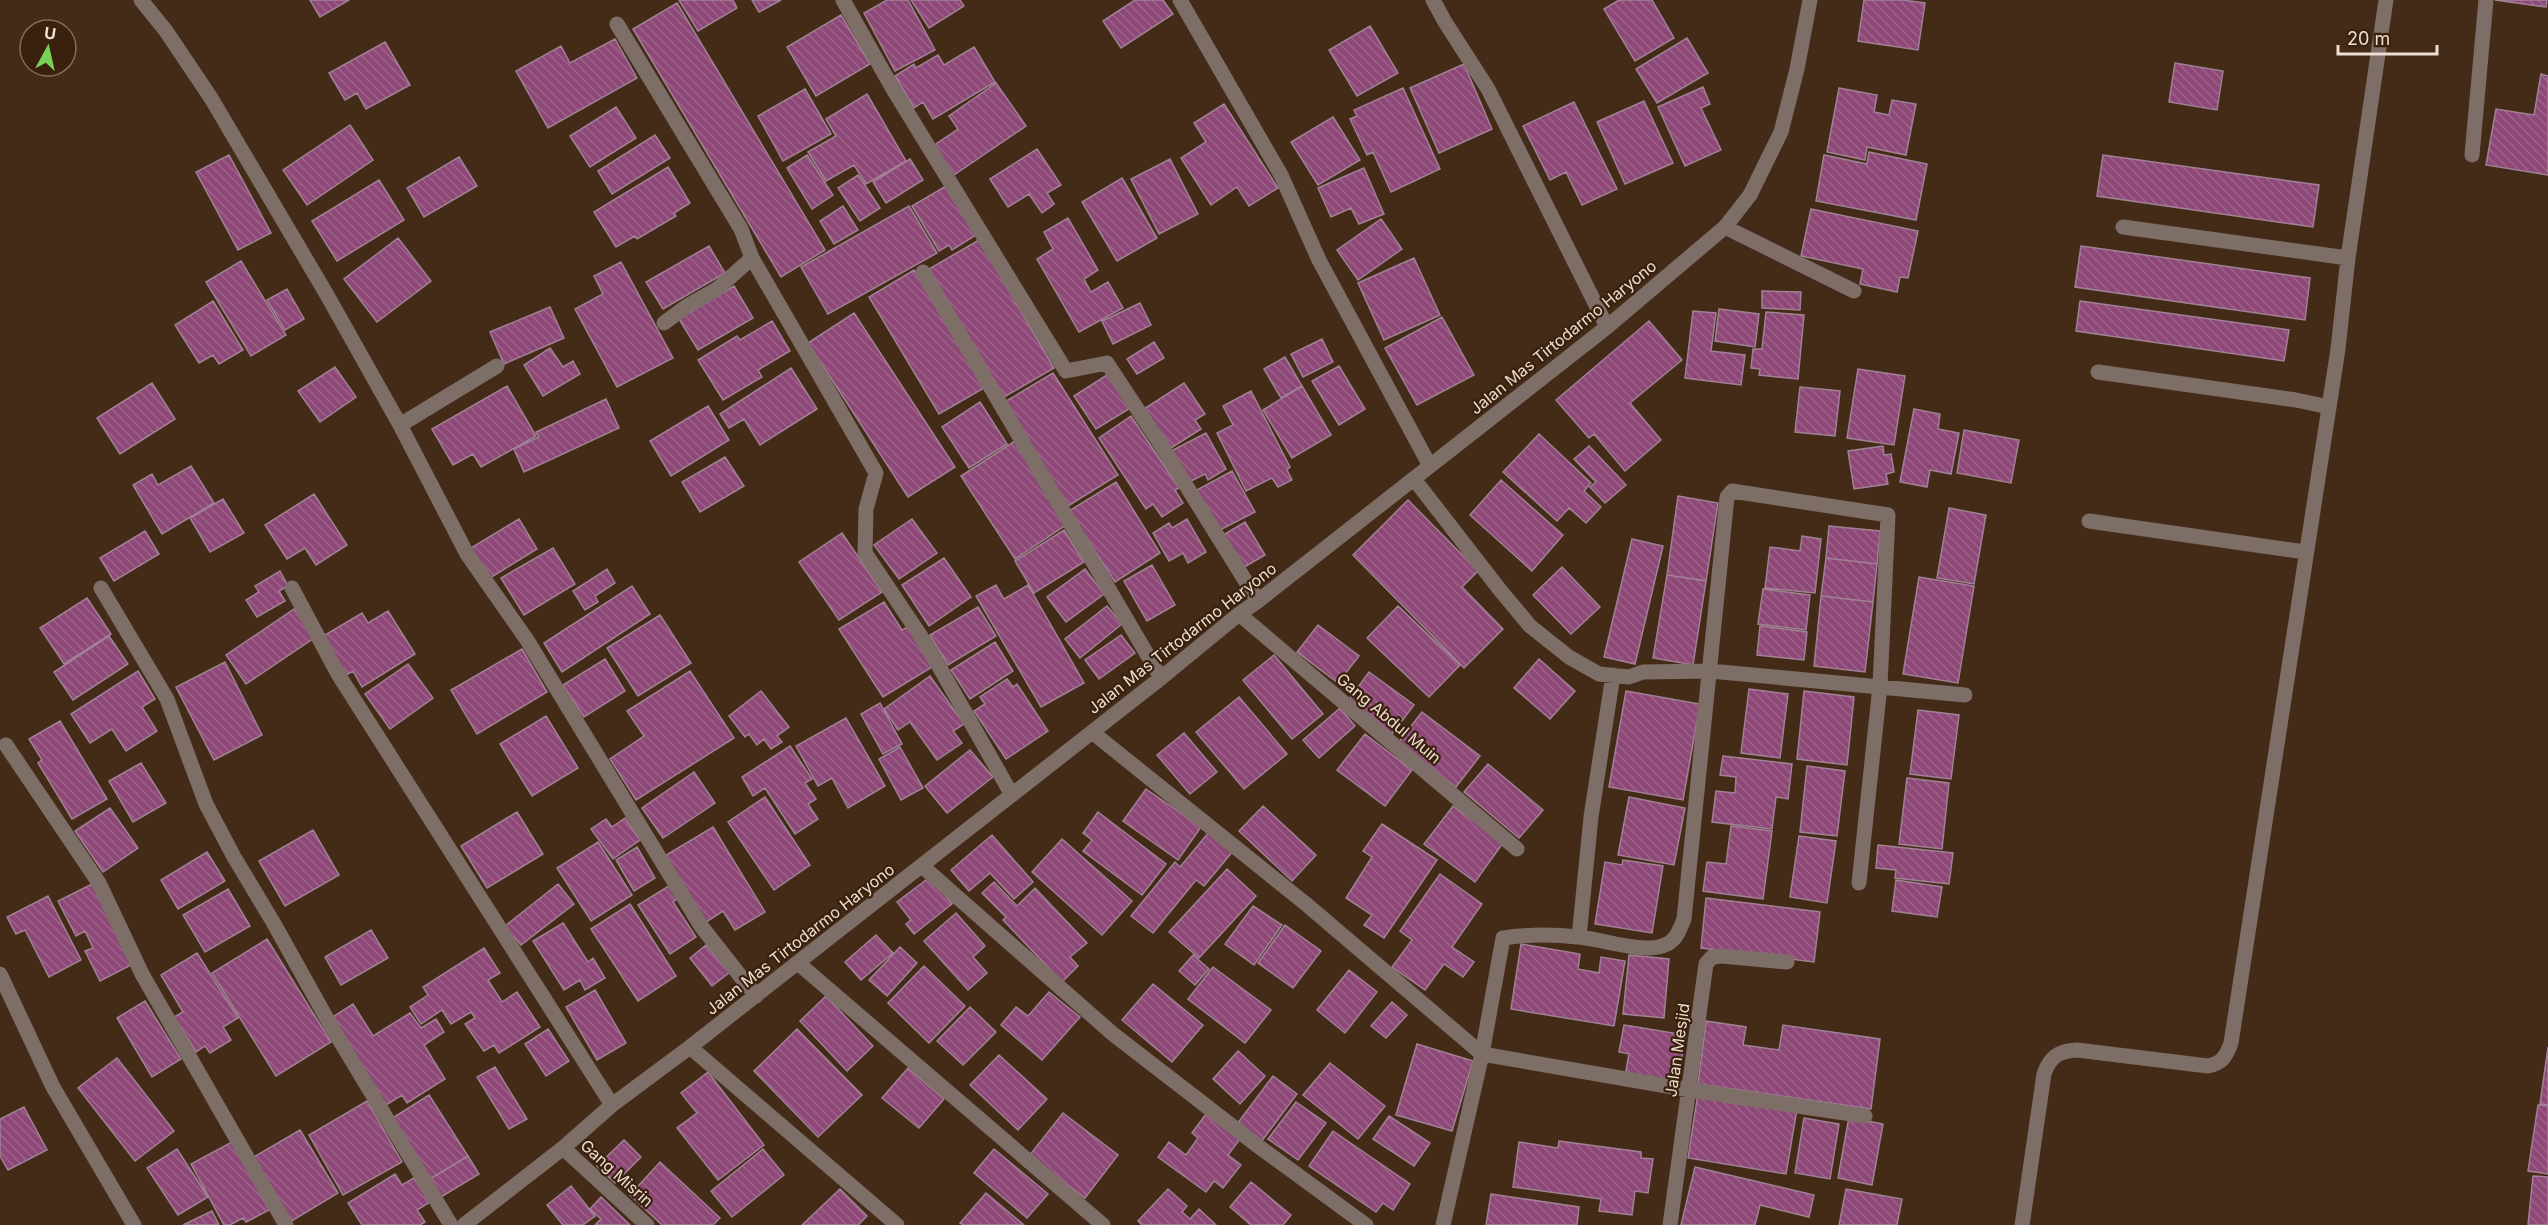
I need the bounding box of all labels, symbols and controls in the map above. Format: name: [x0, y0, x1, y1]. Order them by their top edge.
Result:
north arrow: [18, 18, 78, 78]
scale bar: [2338, 18, 2437, 56]
text: U: [43, 22, 57, 44]
text: 20 m: [2347, 28, 2390, 49]
street label: Jalan Mas Tirtodarmo Haryono: [1466, 256, 1660, 418]
street label: Jalan Mas Tirtodarmo Haryono: [1084, 558, 1280, 718]
street label: Gang Abdul Muin: [1333, 668, 1445, 768]
street label: Jalan Mas Tirtodarmo Haryono: [702, 859, 898, 1019]
street label: Jalan Mesjid: [1661, 1002, 1693, 1098]
street label: Gang Misrin: [576, 1135, 658, 1211]

